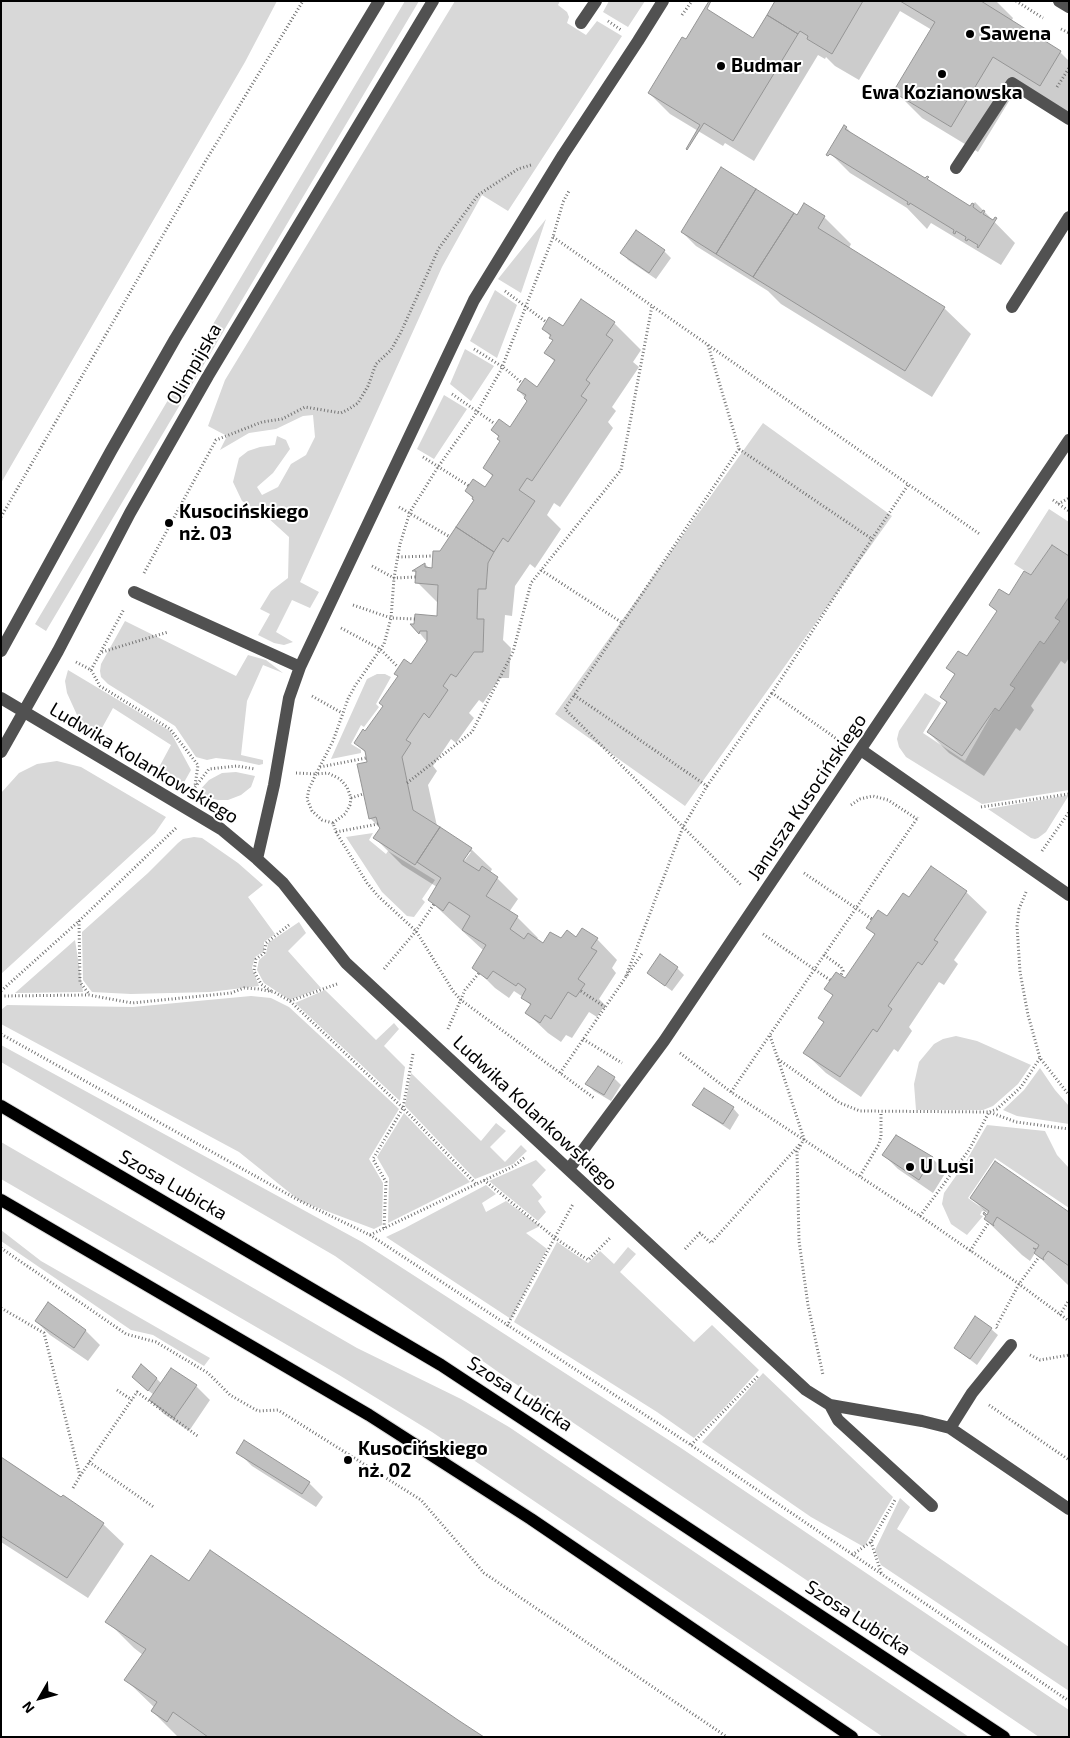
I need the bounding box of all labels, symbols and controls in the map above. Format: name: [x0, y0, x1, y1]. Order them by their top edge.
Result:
place label: Sawena: [980, 23, 1051, 45]
marker: Sawena: [964, 28, 976, 40]
place label: Budmar: [731, 55, 801, 77]
marker: Budmar: [715, 60, 727, 72]
marker: Ewa Kozianowska: [936, 68, 948, 80]
place label: Ewa Kozianowska: [861, 82, 1023, 104]
street label: Olimpijska: [162, 319, 226, 409]
place label: Kusocińskiego nż. 03: [179, 501, 309, 545]
marker: Kusocińskiego nż. 03: [163, 517, 175, 529]
street label: Ludwika Kolankowskiego: [45, 697, 243, 829]
street label: Janusza Kusocińskiego: [743, 709, 871, 885]
street label: Ludwika Kolankowskiego: [448, 1031, 622, 1195]
street label: Szosa Lubicka: [115, 1145, 231, 1225]
place label: U Lusi: [920, 1156, 974, 1178]
marker: U Lusi: [904, 1161, 916, 1173]
street label: Szosa Lubicka: [463, 1351, 577, 1437]
place label: Kusocińskiego nż. 02: [358, 1438, 488, 1482]
marker: Kusocińskiego nż. 02: [342, 1454, 354, 1466]
street label: Szosa Lubicka: [801, 1575, 915, 1661]
north arrow: [15, 1673, 65, 1723]
text: N: [18, 1698, 38, 1717]

